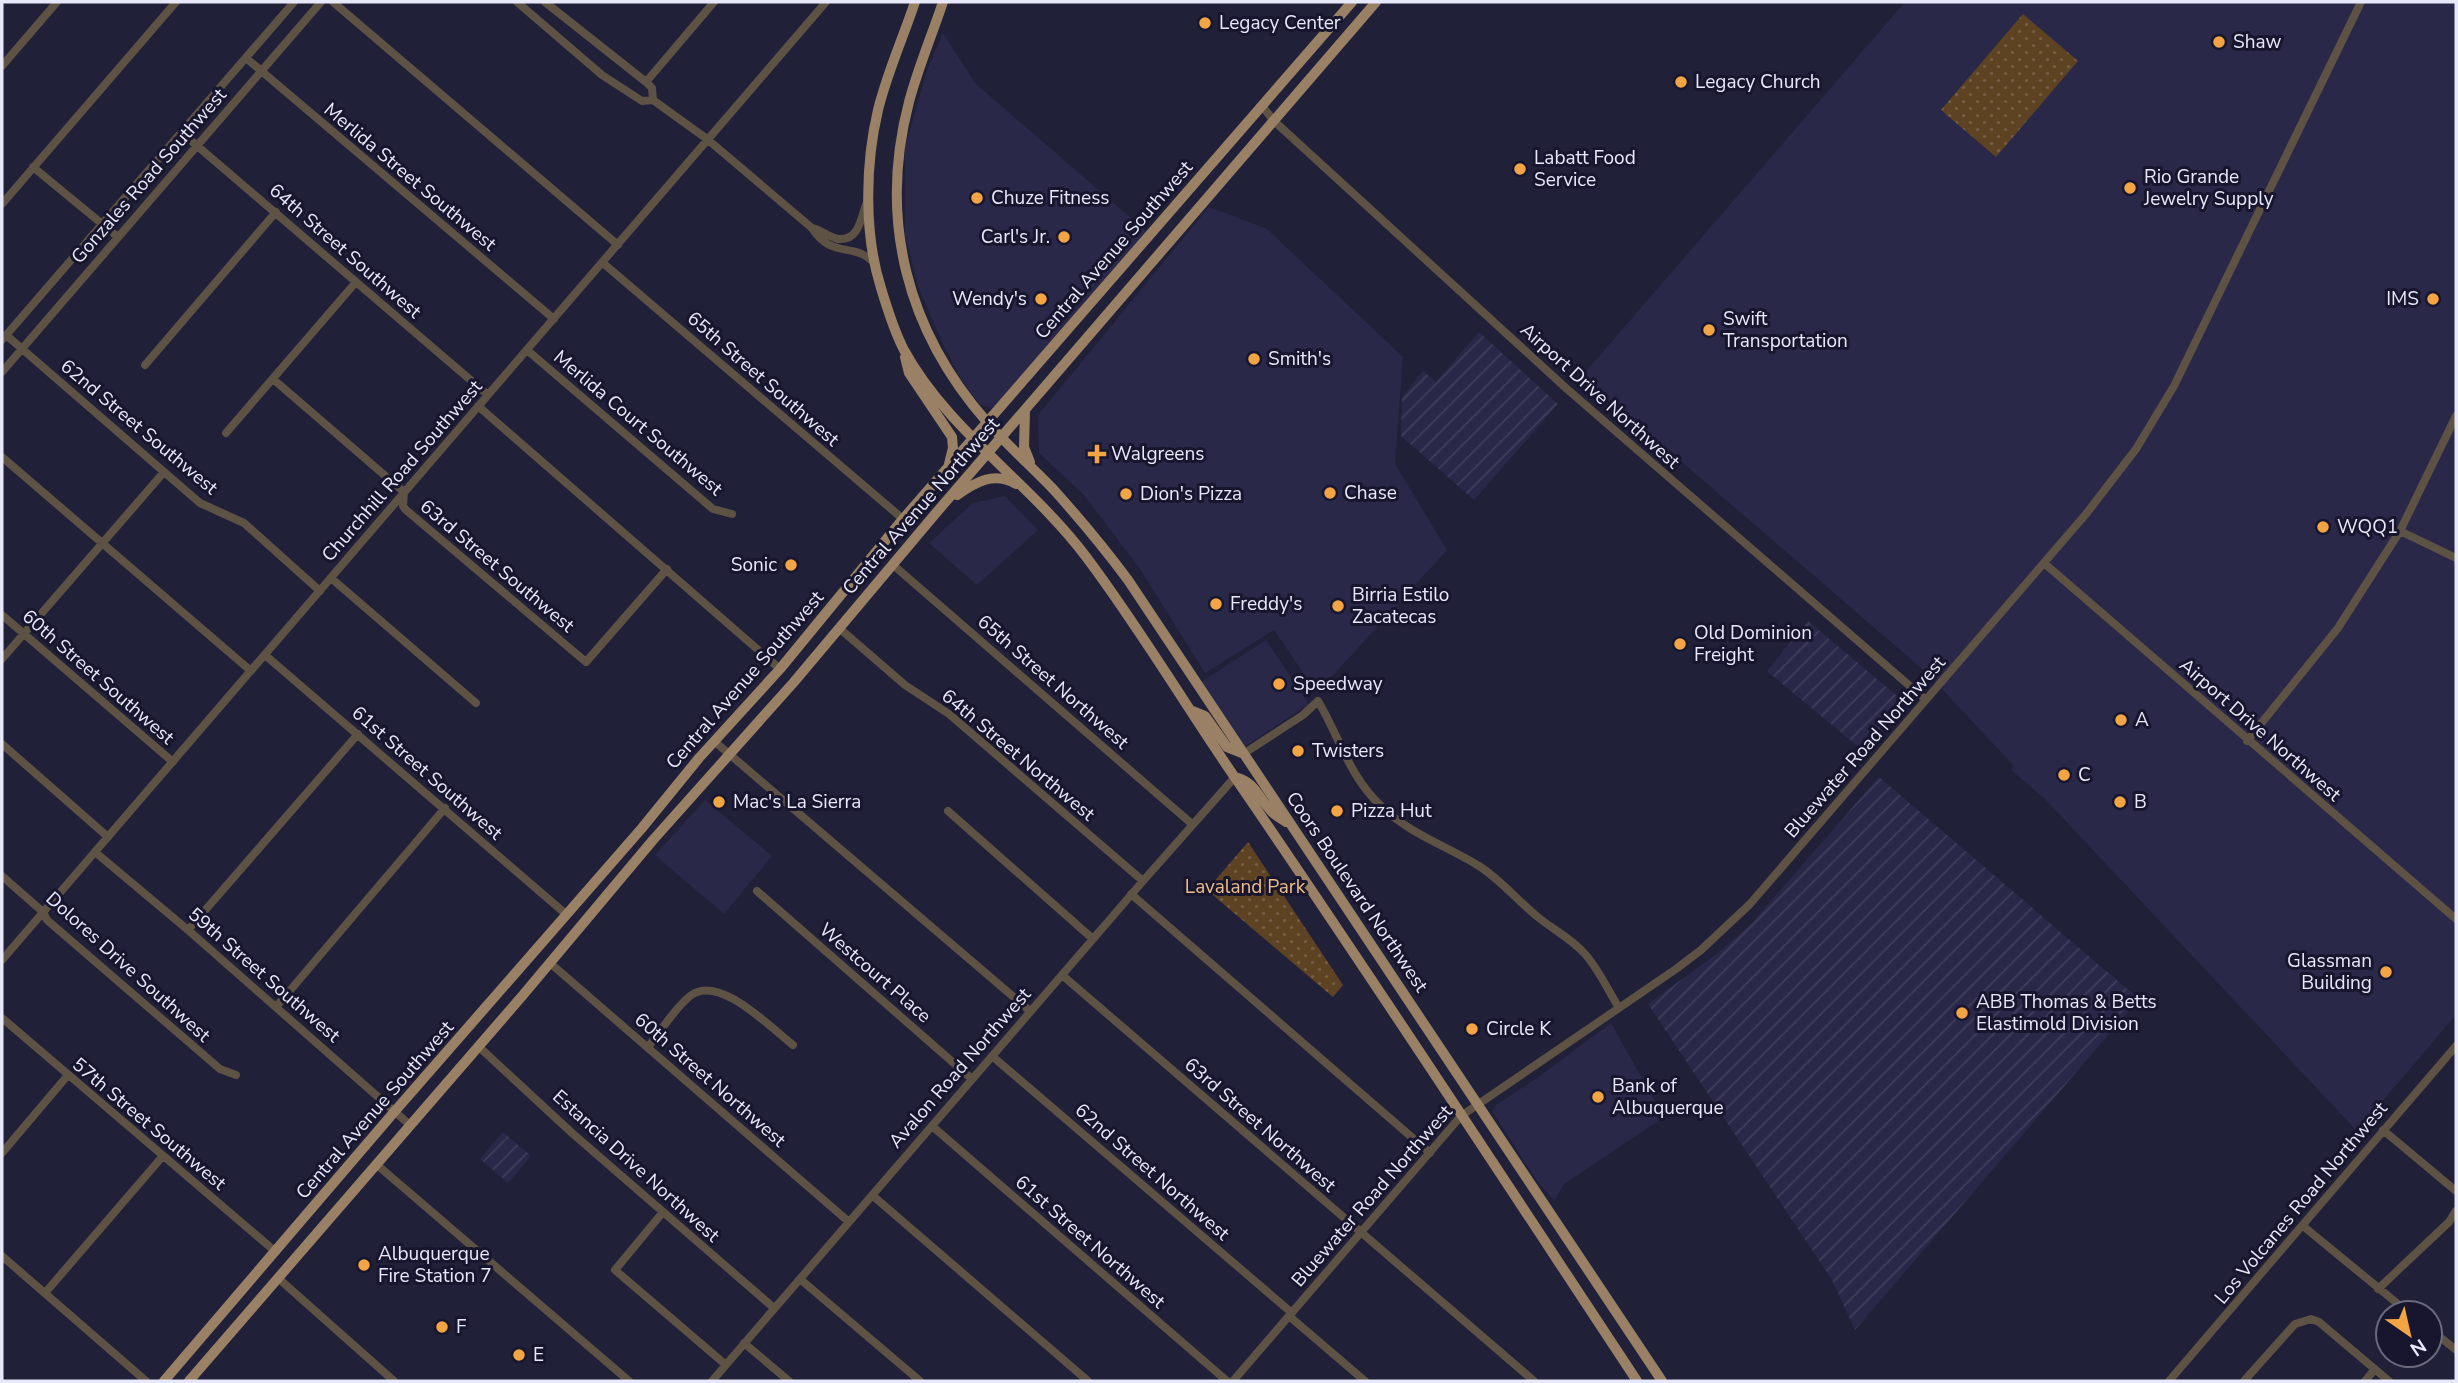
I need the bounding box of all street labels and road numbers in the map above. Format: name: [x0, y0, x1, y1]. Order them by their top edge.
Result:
street label: Gonzales Road Southwest: [66, 82, 233, 269]
street label: Merlida Street Southwest: [318, 97, 502, 257]
street label: Central Avenue Southwest: [1029, 155, 1199, 345]
street label: 64th Street Southwest: [263, 178, 427, 325]
street label: 65th Street Southwest: [681, 306, 845, 453]
street label: Airport Drive Northwest: [1515, 317, 1686, 475]
street label: Merlida Court Southwest: [548, 344, 728, 502]
street label: 62nd Street Southwest: [55, 353, 224, 501]
street label: Churchhill Road Southwest: [316, 374, 488, 567]
street label: Central Avenue Northwest: [837, 411, 1006, 600]
street label: 63rd Street Southwest: [414, 494, 580, 639]
street label: Central Avenue Southwest: [660, 585, 830, 775]
street label: 60th Street Southwest: [16, 604, 180, 751]
street label: 65th Street Northwest: [972, 609, 1135, 755]
street label: Bluewater Road Northwest: [1779, 650, 1952, 844]
street label: Airport Drive Northwest: [2174, 652, 2347, 808]
street label: 64th Street Northwest: [936, 683, 1100, 827]
street label: 61st Street Southwest: [346, 700, 508, 846]
street label: Coors Boulevard Northwest: [1280, 787, 1434, 998]
street label: Dolores Drive Southwest: [40, 886, 216, 1048]
street label: 59th Street Southwest: [182, 902, 346, 1049]
street label: Westcourt Place: [813, 917, 937, 1029]
street label: Avalon Road Northwest: [883, 982, 1037, 1154]
street label: 60th Street Northwest: [629, 1007, 792, 1153]
street label: Central Avenue Southwest: [290, 1015, 460, 1205]
street label: 57th Street Southwest: [66, 1052, 232, 1196]
street label: 63rd Street Northwest: [1179, 1052, 1342, 1198]
street label: Estancia Drive Northwest: [547, 1084, 725, 1248]
street label: Los Volcanes Road Northwest: [2209, 1096, 2394, 1310]
street label: 62nd Street Northwest: [1069, 1098, 1235, 1247]
street label: Bluewater Road Northwest: [1286, 1099, 1459, 1293]
street label: 61st Street Northwest: [1009, 1170, 1171, 1315]

